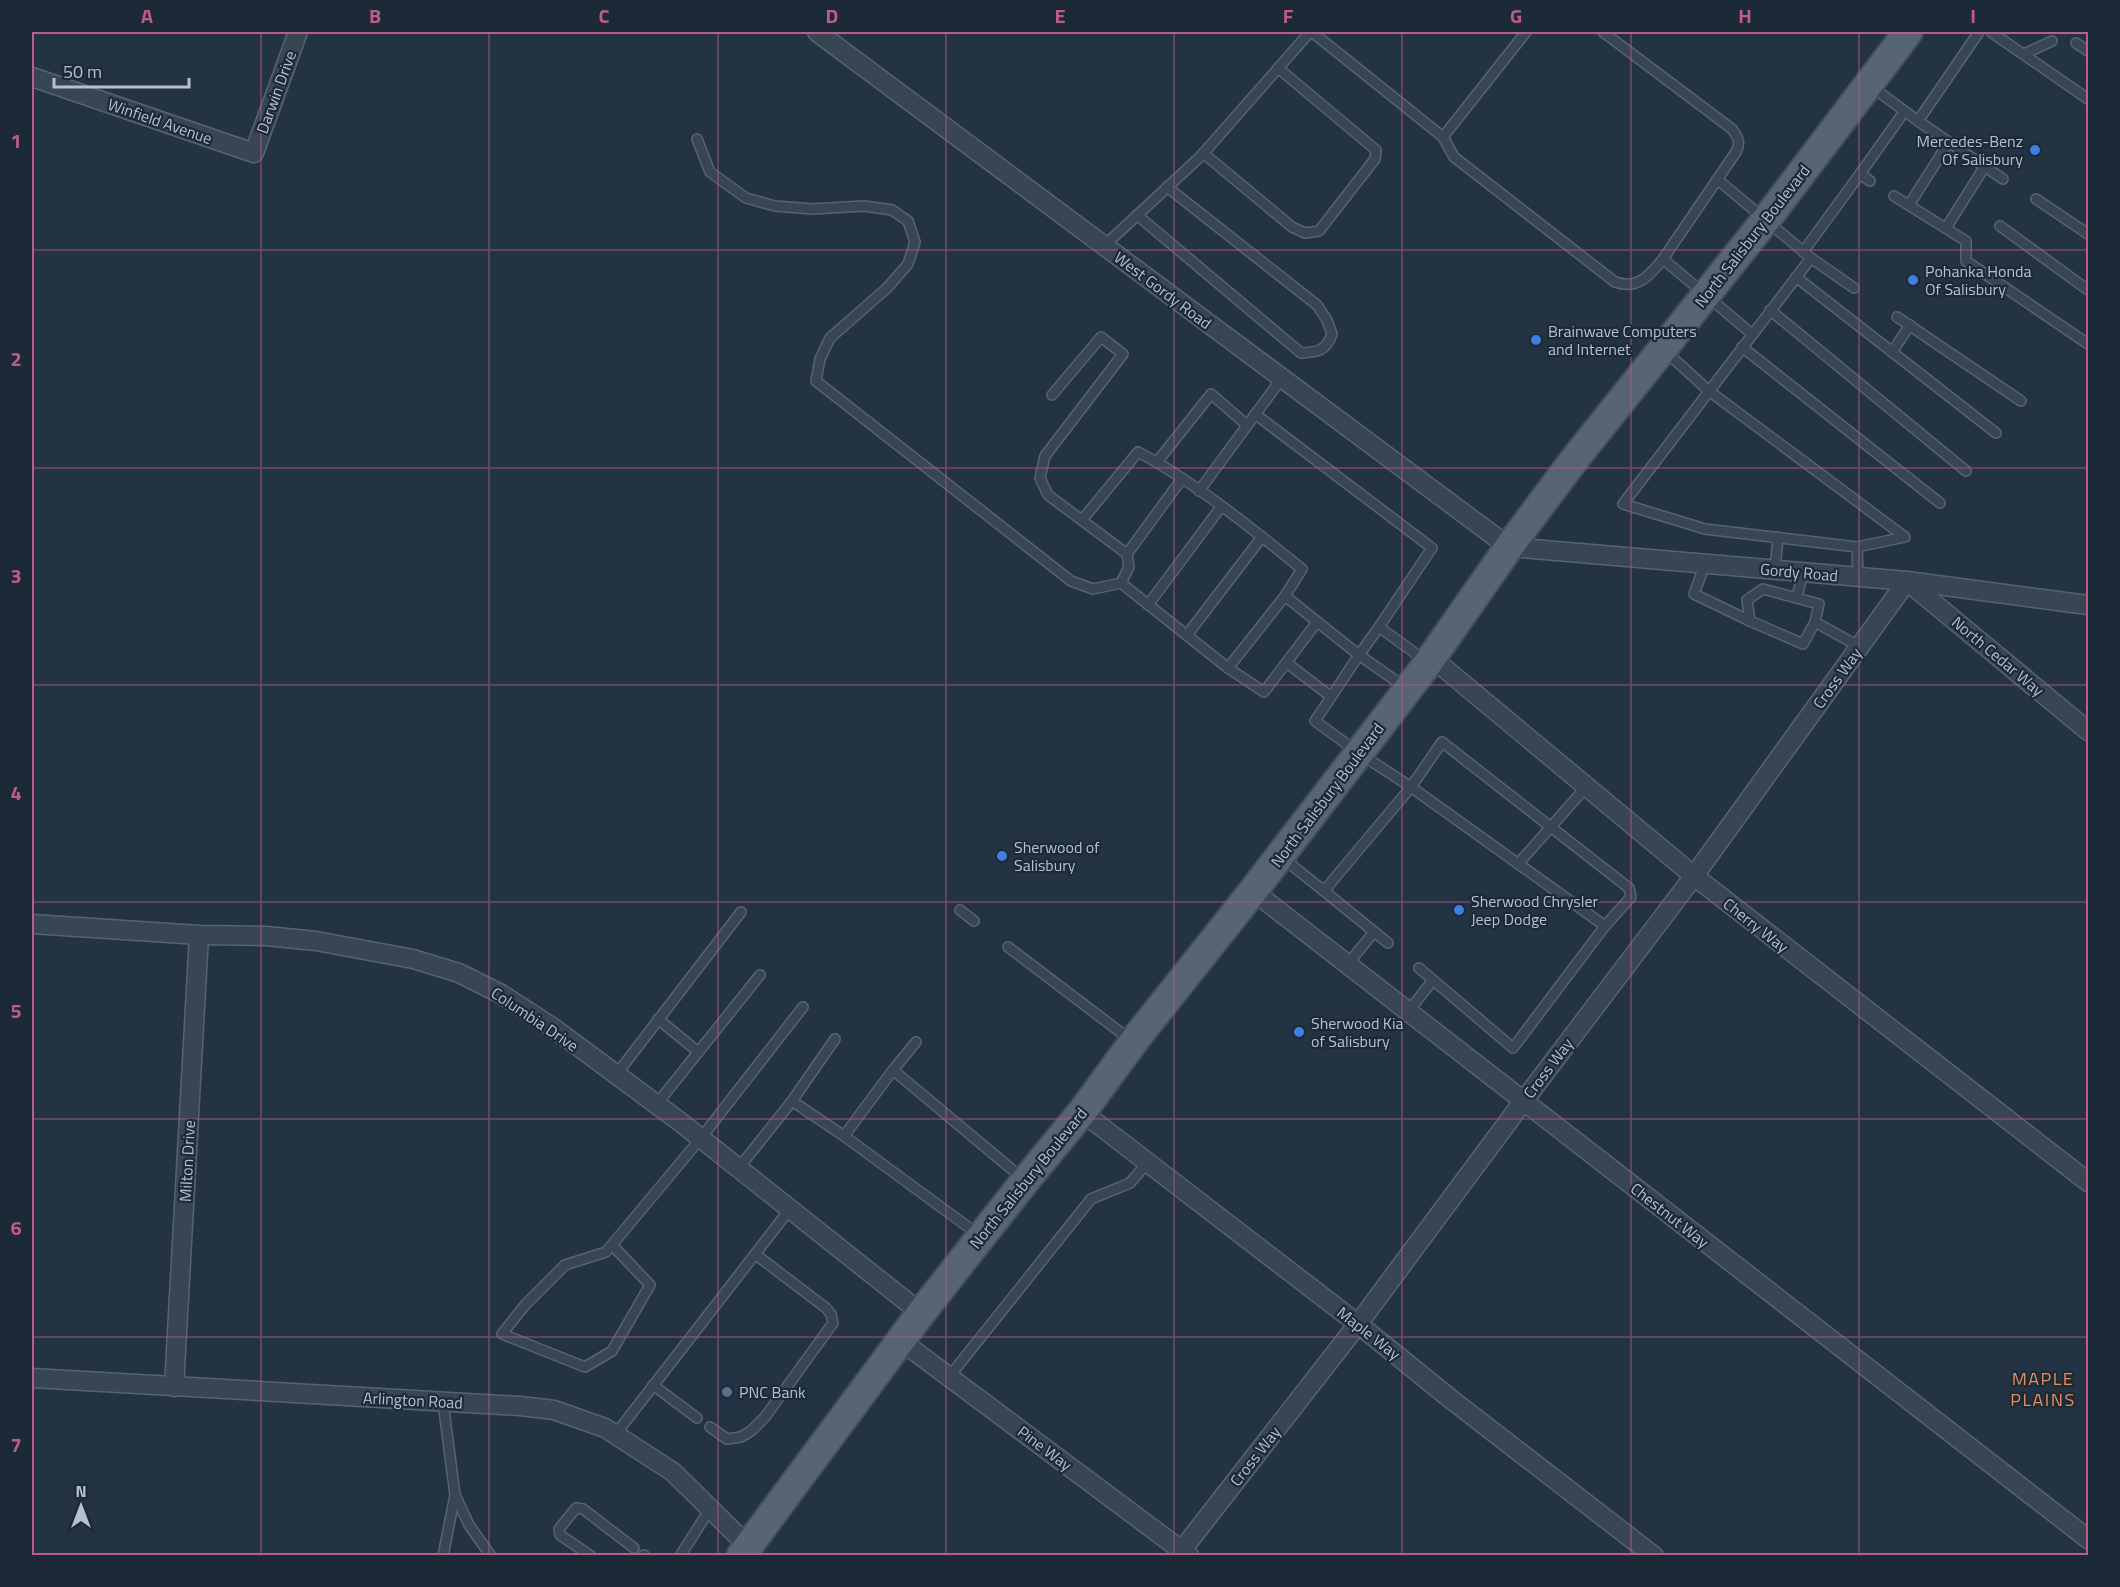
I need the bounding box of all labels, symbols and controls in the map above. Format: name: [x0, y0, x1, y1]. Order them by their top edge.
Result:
text: A: [141, 0, 153, 31]
text: B: [369, 0, 381, 31]
text: C: [599, 0, 610, 31]
text: D: [826, 0, 838, 31]
text: E: [1054, 0, 1066, 31]
text: F: [1283, 0, 1294, 31]
text: G: [1510, 0, 1522, 31]
text: H: [1738, 0, 1752, 31]
text: I: [1970, 0, 1976, 31]
street label: Darwin Drive: [250, 47, 302, 137]
scale bar: [54, 51, 189, 89]
text: 50 m: [63, 58, 102, 85]
street label: Winfield Avenue: [105, 92, 215, 150]
text: 1: [10, 125, 22, 156]
place label: Mercedes-Benz Of Salisbury: [1917, 129, 2023, 171]
marker: Mercedes-Benz Of Salisbury: [2028, 143, 2042, 157]
street label: North Salisbury Boulevard: [1689, 160, 1815, 312]
street label: West Gordy Road: [1109, 245, 1217, 335]
place label: Pohanka Honda Of Salisbury: [1925, 259, 2031, 301]
marker: Pohanka Honda Of Salisbury: [1906, 273, 1920, 287]
place label: Brainwave Computers and Internet: [1548, 319, 1697, 361]
marker: Brainwave Computers and Internet: [1529, 333, 1543, 347]
text: 2: [10, 343, 22, 374]
street label: Gordy Road: [1759, 557, 1839, 587]
text: 3: [10, 560, 22, 591]
street label: North Cedar Way: [1947, 610, 2050, 702]
street label: Cross Way: [1807, 642, 1868, 714]
street label: North Salisbury Boulevard: [1265, 718, 1389, 872]
text: 4: [10, 777, 22, 808]
place label: Sherwood of Salisbury: [1014, 835, 1100, 877]
marker: Sherwood of Salisbury: [995, 849, 1009, 863]
place label: Sherwood Chrysler Jeep Dodge: [1471, 889, 1599, 931]
street label: Cherry Way: [1718, 892, 1794, 958]
marker: Sherwood Chrysler Jeep Dodge: [1452, 903, 1466, 917]
street label: Columbia Drive: [486, 981, 584, 1057]
text: 5: [10, 995, 22, 1026]
place label: Sherwood Kia of Salisbury: [1311, 1011, 1404, 1053]
marker: Sherwood Kia of Salisbury: [1292, 1025, 1306, 1039]
street label: Cross Way: [1517, 1032, 1579, 1103]
street label: North Salisbury Boulevard: [964, 1102, 1092, 1254]
street label: Milton Drive: [173, 1120, 201, 1202]
street label: Chestnut Way: [1625, 1177, 1715, 1254]
text: 6: [10, 1212, 22, 1243]
street label: Maple Way: [1332, 1301, 1406, 1366]
district label: MAPLE PLAINS: [2010, 1365, 2076, 1413]
place label: PNC Bank: [739, 1380, 806, 1404]
street label: Arlington Road: [362, 1385, 464, 1415]
marker: PNC Bank: [720, 1385, 734, 1399]
street label: Pine Way: [1013, 1420, 1078, 1477]
street label: Cross Way: [1224, 1421, 1286, 1491]
text: 7: [10, 1429, 22, 1460]
north arrow: [51, 1476, 111, 1536]
text: N: [75, 1479, 87, 1503]

